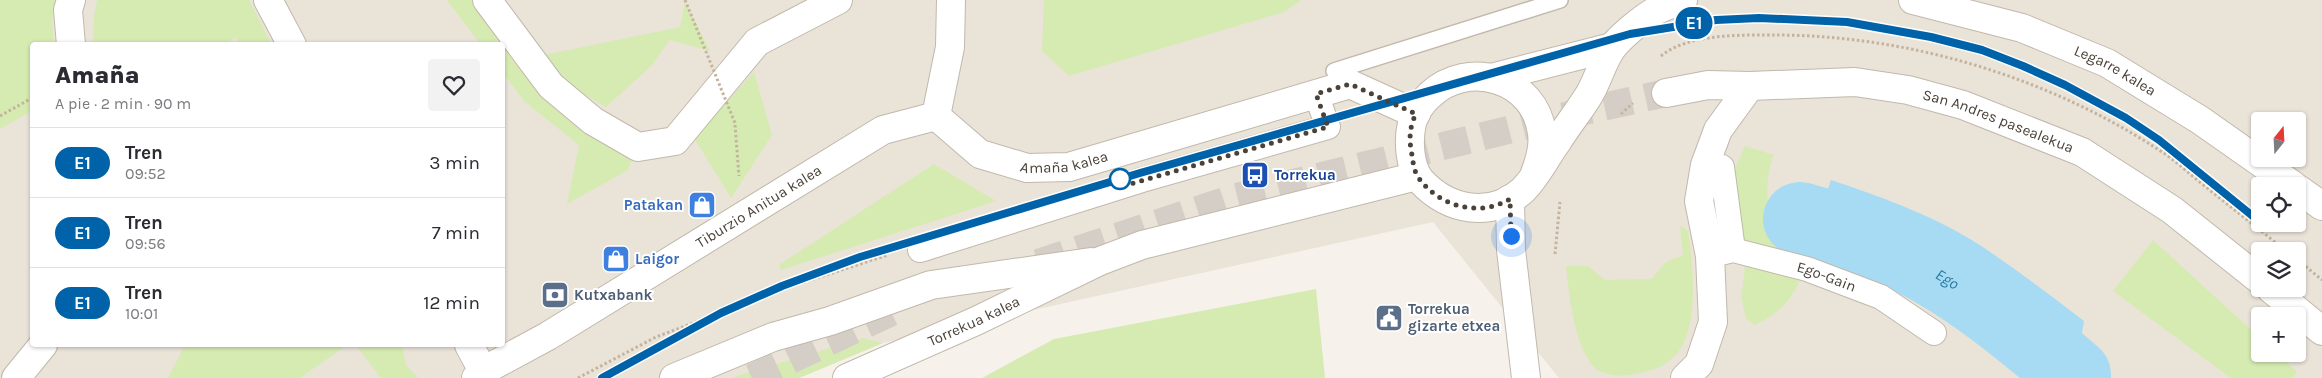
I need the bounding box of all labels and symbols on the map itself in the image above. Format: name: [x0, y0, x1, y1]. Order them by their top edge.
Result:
line badge: E1: [1672, 7, 1716, 39]
street label: Legarre kalea: [2071, 41, 2159, 100]
street label: San Andres pasealekua: [1921, 85, 2076, 157]
north arrow: [2251, 112, 2306, 168]
street label: Amaña kalea: [1018, 147, 1110, 177]
bus stop icon: Torrekua: [1240, 160, 1270, 190]
street label: Tiburzio Anitua kalea: [692, 161, 825, 252]
place label: Torrekua: [1274, 166, 1336, 184]
unlabelled marker: [1109, 168, 1131, 190]
shop icon: Patakan: [687, 190, 717, 220]
place label: Patakan: [624, 196, 683, 214]
your location: [1499, 224, 1524, 249]
shop icon: Laigor: [601, 244, 631, 274]
place label: Laigor: [635, 250, 679, 268]
street label: Ego-Gain: [1795, 258, 1859, 296]
water label: Ego: [1932, 265, 1963, 293]
bank icon: Kutxabank: [540, 280, 570, 310]
place label: Kutxabank: [574, 286, 653, 304]
street label: Torrekua kalea: [925, 292, 1023, 350]
place label: Torrekua gizarte etxea: [1408, 300, 1500, 335]
public building icon: Torrekua gizarte etxea: [1374, 303, 1404, 333]

